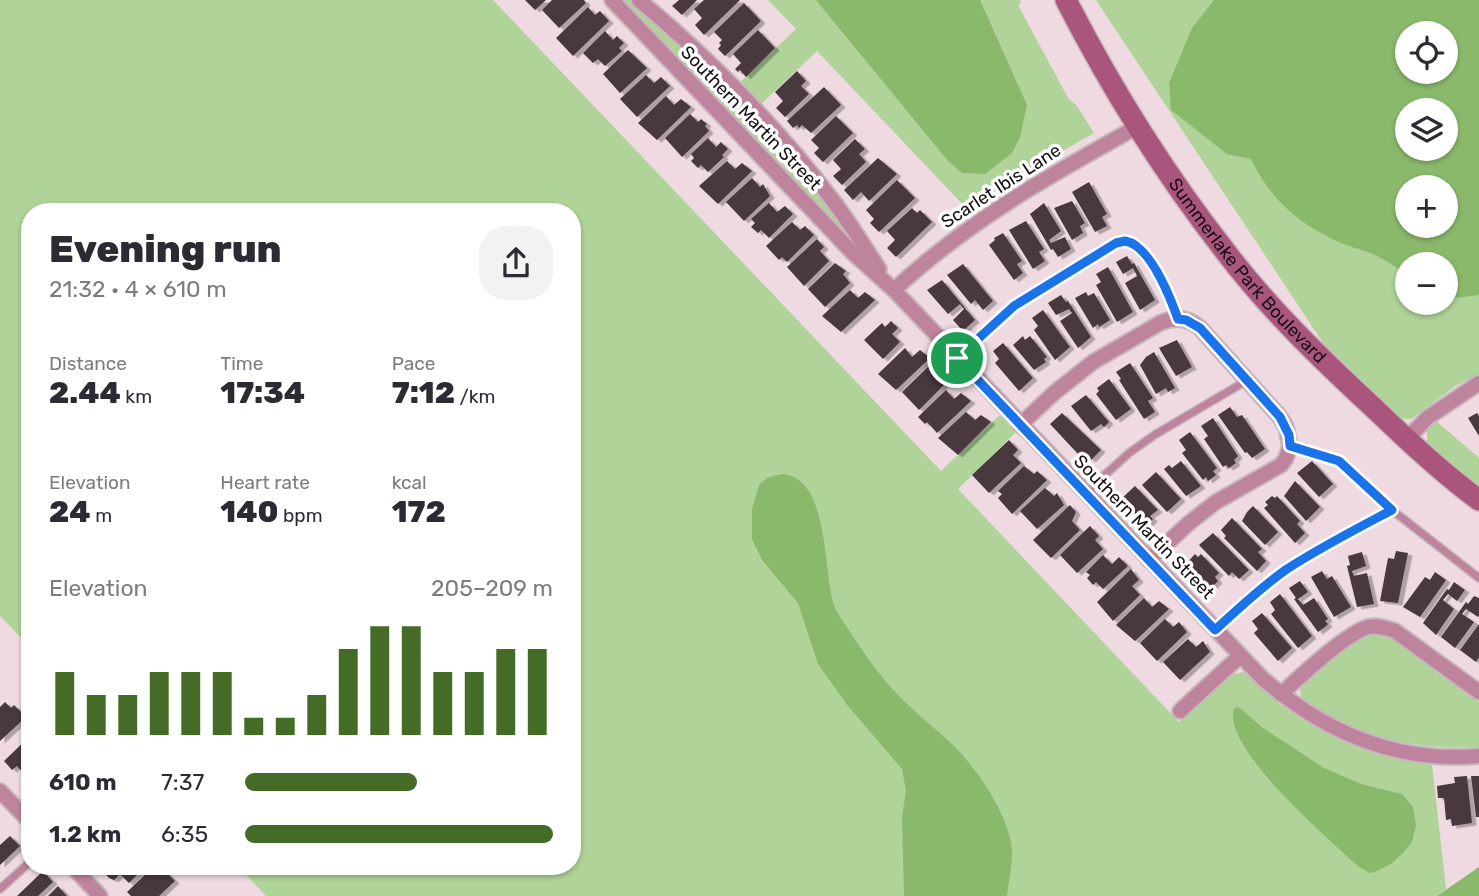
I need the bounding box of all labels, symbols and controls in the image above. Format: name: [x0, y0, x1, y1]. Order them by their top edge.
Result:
map controls: [1395, 21, 1458, 315]
button: locate: [1395, 21, 1458, 84]
street label: Southern Martin Street: [676, 41, 826, 195]
button: layers: [1395, 98, 1458, 161]
street label: Scarlet Ibis Lane: [937, 139, 1065, 233]
street label: Summerlake Park Boulevard: [1164, 174, 1331, 368]
button: +: [1395, 175, 1458, 238]
text: Evening run: [49, 226, 282, 272]
button: share: [479, 226, 553, 300]
button: −: [1395, 252, 1458, 315]
text: 21:32 · 4 × 610 m: [49, 275, 227, 303]
pin: [927, 328, 987, 388]
icon: arrive: [938, 339, 976, 377]
text: Distance: [49, 352, 127, 375]
text: Time: [220, 352, 263, 375]
text: Pace: [392, 352, 435, 375]
text: 2.44: [49, 375, 121, 411]
text: 17:34: [220, 375, 305, 411]
text: 7:12: [392, 375, 455, 411]
text: km: [121, 385, 152, 408]
text: /km: [455, 385, 495, 408]
street label: Southern Martin Street: [1069, 450, 1219, 604]
text: Elevation: [49, 471, 130, 494]
text: Heart rate: [220, 471, 310, 494]
text: kcal: [392, 471, 427, 494]
text: 24: [49, 494, 91, 530]
text: 140: [220, 494, 278, 530]
text: 172: [392, 494, 446, 530]
text: m: [91, 504, 112, 527]
text: bpm: [278, 504, 323, 527]
text: Elevation: [49, 574, 148, 602]
text: 205–209 m: [431, 574, 553, 602]
text: 610 m: [49, 768, 117, 796]
text: 7:37: [161, 768, 204, 796]
text: 1.2 km: [49, 820, 121, 848]
text: 6:35: [161, 820, 208, 848]

